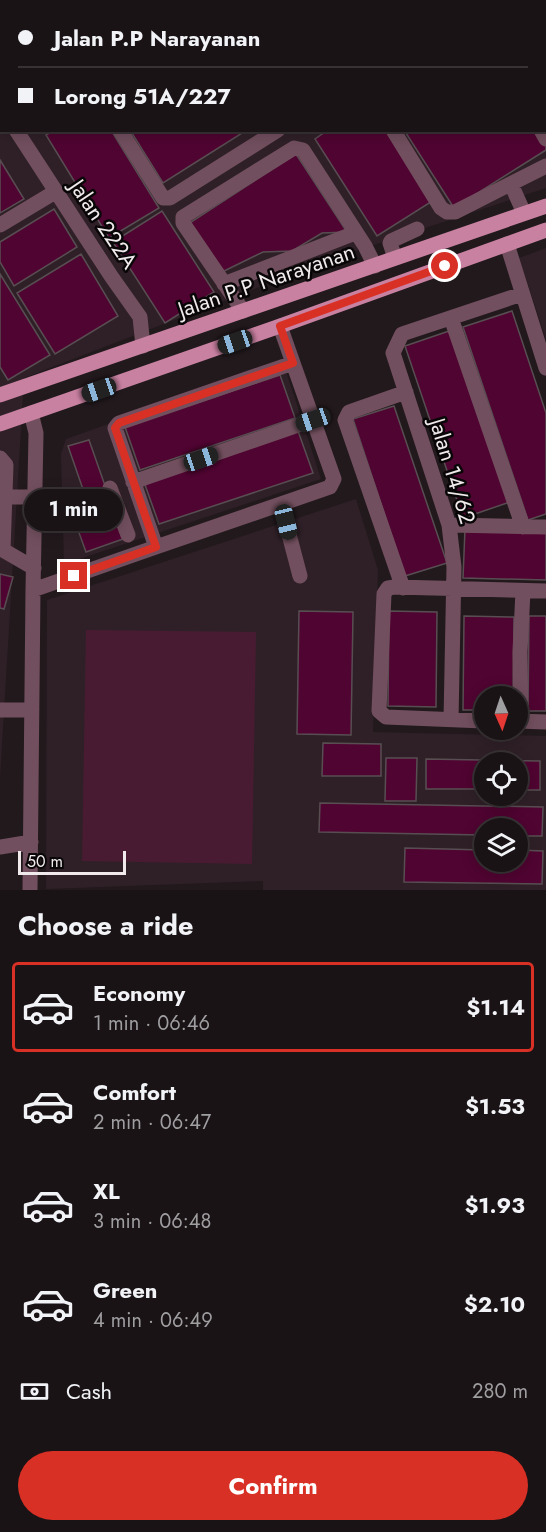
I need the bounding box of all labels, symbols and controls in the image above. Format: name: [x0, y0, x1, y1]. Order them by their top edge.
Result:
text: Jalan P.P Narayanan: [54, 22, 260, 54]
text: Lorong 51A/227: [54, 80, 231, 112]
street label: Jalan 222A: [61, 170, 146, 276]
street label: Jalan P.P Narayanan: [170, 235, 359, 326]
route start: [431, 252, 458, 279]
car: [215, 328, 255, 356]
car: [79, 376, 119, 404]
car: [293, 406, 333, 434]
street label: Jalan 14/62: [421, 411, 484, 528]
car: [181, 445, 221, 473]
callout: 1 min: [25, 489, 124, 531]
text: 1 min: [49, 495, 98, 524]
car: [273, 502, 299, 542]
route end: [60, 562, 87, 589]
north arrow: [474, 686, 528, 740]
map controls: [474, 686, 528, 872]
button: locate: [474, 752, 528, 806]
button: layers: [474, 818, 528, 872]
scale bar: [18, 848, 126, 876]
text: 50 m: [27, 850, 63, 873]
text: Choose a ride: [18, 906, 193, 945]
text: Economy: [93, 977, 185, 1009]
icon: car: [21, 980, 75, 1034]
text: $1.14: [466, 991, 525, 1023]
text: 1 min · 06:46: [93, 1009, 210, 1038]
text: Comfort: [93, 1076, 176, 1108]
icon: car: [21, 1079, 75, 1133]
text: $1.53: [465, 1090, 525, 1122]
text: 2 min · 06:47: [93, 1108, 211, 1137]
text: XL: [93, 1175, 120, 1207]
icon: car: [21, 1178, 75, 1232]
text: $1.93: [465, 1189, 525, 1221]
text: 3 min · 06:48: [93, 1207, 211, 1236]
text: Green: [93, 1274, 157, 1306]
icon: car: [21, 1277, 75, 1331]
text: $2.10: [464, 1288, 525, 1320]
text: 4 min · 06:49: [93, 1306, 213, 1335]
icon: cash: [18, 1375, 51, 1408]
text: Cash: [66, 1375, 112, 1407]
text: 280 m: [472, 1377, 528, 1406]
button: Confirm: [18, 1451, 528, 1520]

